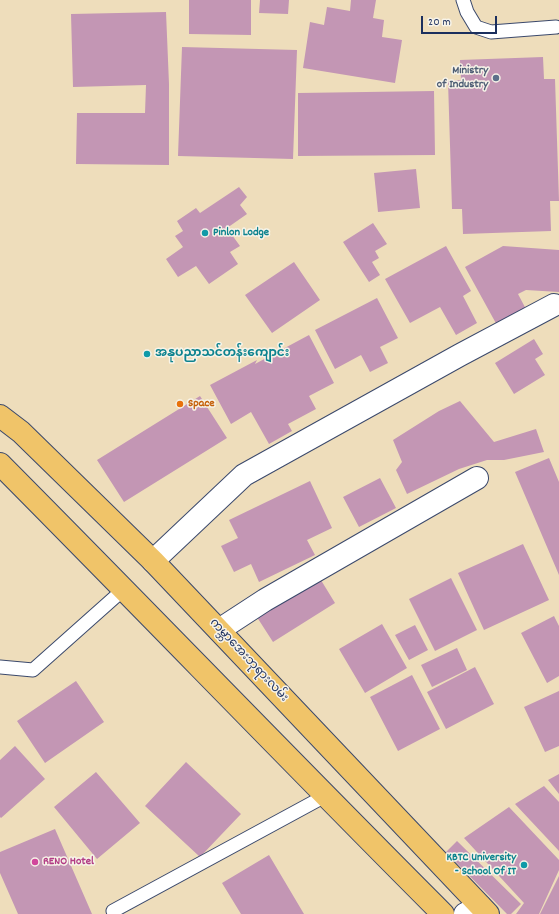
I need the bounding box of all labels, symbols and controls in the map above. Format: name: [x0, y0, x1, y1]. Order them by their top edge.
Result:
scale bar: [423, 8, 499, 34]
text: 20 m: [428, 14, 451, 31]
place label: Ministry of Industry: [437, 64, 488, 92]
marker: Ministry of Industry: [491, 73, 501, 83]
place label: Pinlon Lodge: [213, 226, 269, 240]
marker: Pinlon Lodge: [200, 228, 210, 238]
place label: အနုပညာသင်တန်းကျောင်း: [155, 347, 289, 361]
marker: အနုပညာသင်တန်းကျောင်း: [142, 349, 152, 359]
place label: Space: [188, 397, 215, 411]
marker: Space: [175, 399, 185, 409]
street label: ကမ္ဘာအေးဘုရားလမ်း: [206, 616, 290, 706]
place label: KBTC University - School Of IT: [446, 851, 516, 879]
place label: RENO Hotel: [43, 855, 94, 869]
marker: RENO Hotel: [30, 857, 40, 867]
marker: KBTC University - School Of IT: [519, 860, 529, 870]

